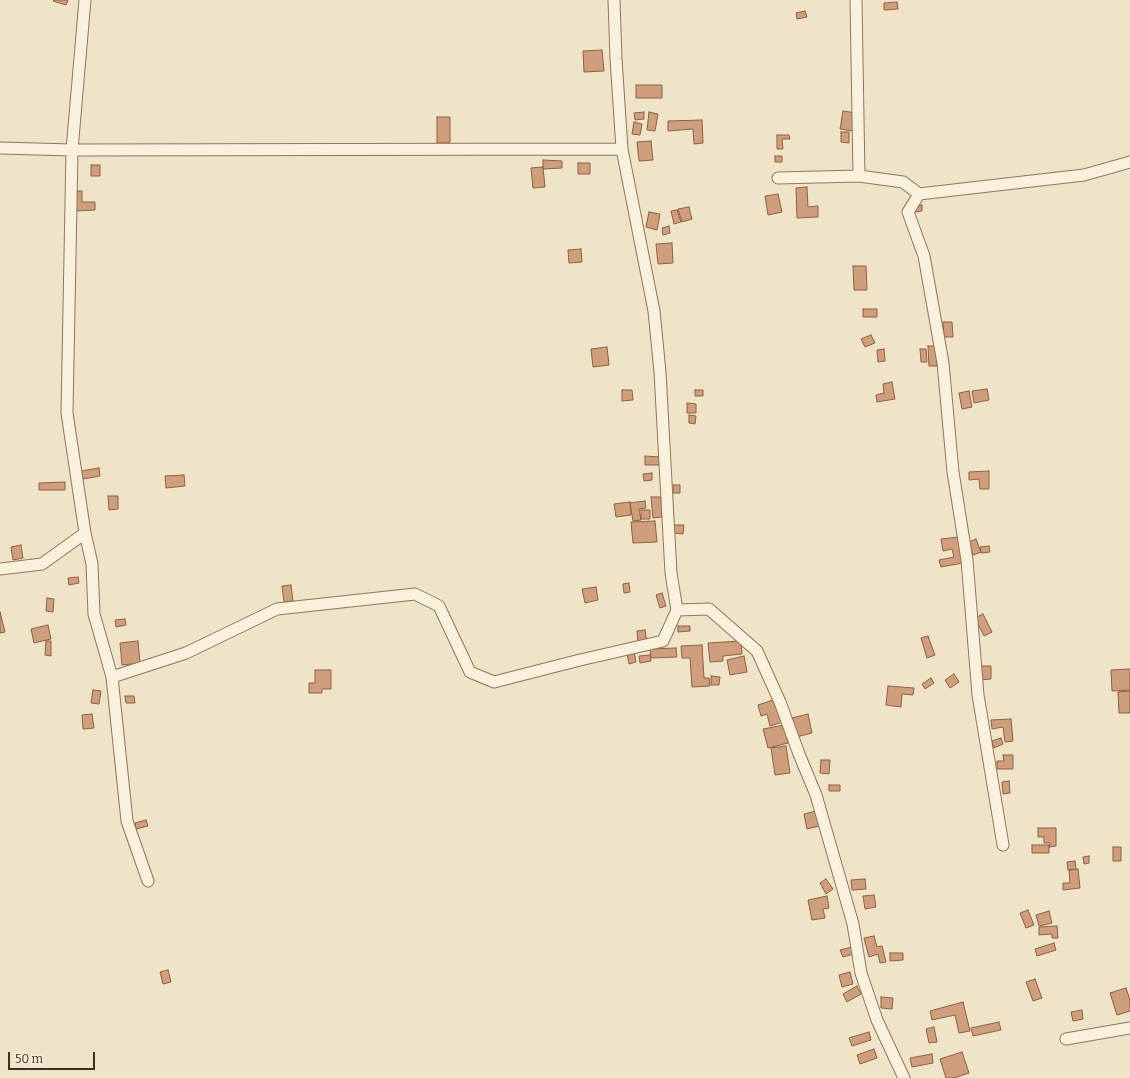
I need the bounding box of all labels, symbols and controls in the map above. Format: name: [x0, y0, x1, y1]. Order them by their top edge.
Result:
scale bar: [10, 1044, 97, 1070]
text: 50 m: [15, 1052, 43, 1066]

